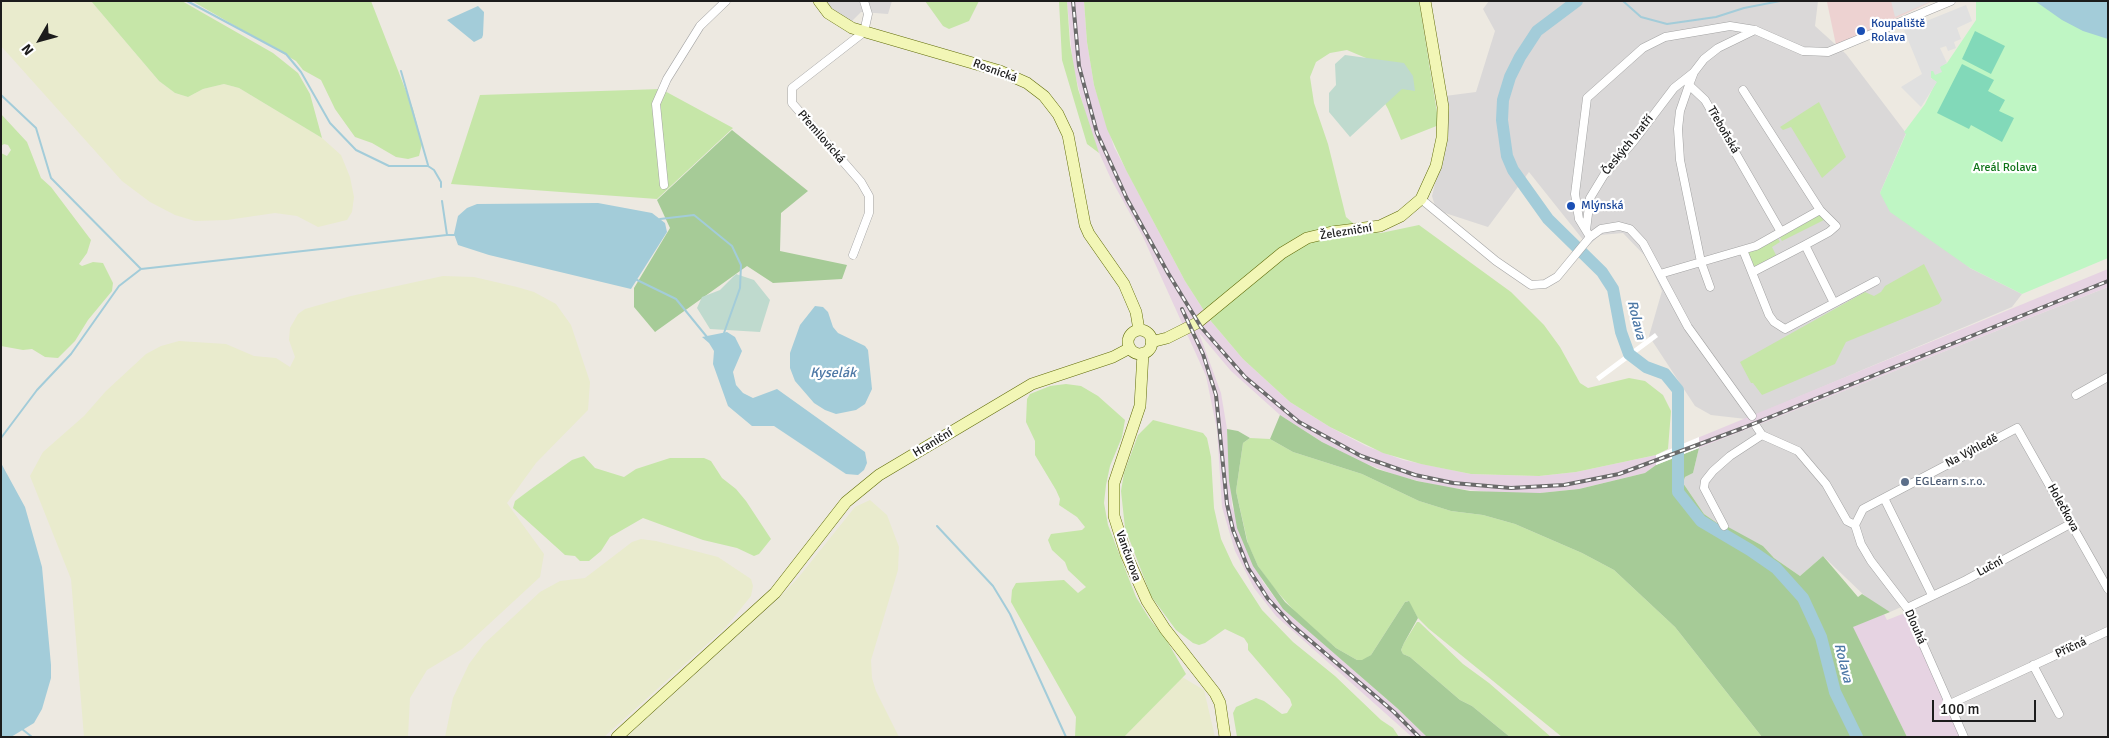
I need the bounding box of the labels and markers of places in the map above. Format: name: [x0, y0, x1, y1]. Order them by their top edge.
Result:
place label: Koupaliště Rolava: [1871, 17, 1925, 45]
marker: Koupaliště Rolava: [1855, 25, 1867, 37]
place label: Mlýnská: [1581, 199, 1624, 213]
marker: Mlýnská: [1565, 200, 1577, 212]
place label: EGLearn s.r.o.: [1915, 475, 1986, 489]
marker: EGLearn s.r.o.: [1899, 476, 1911, 488]

